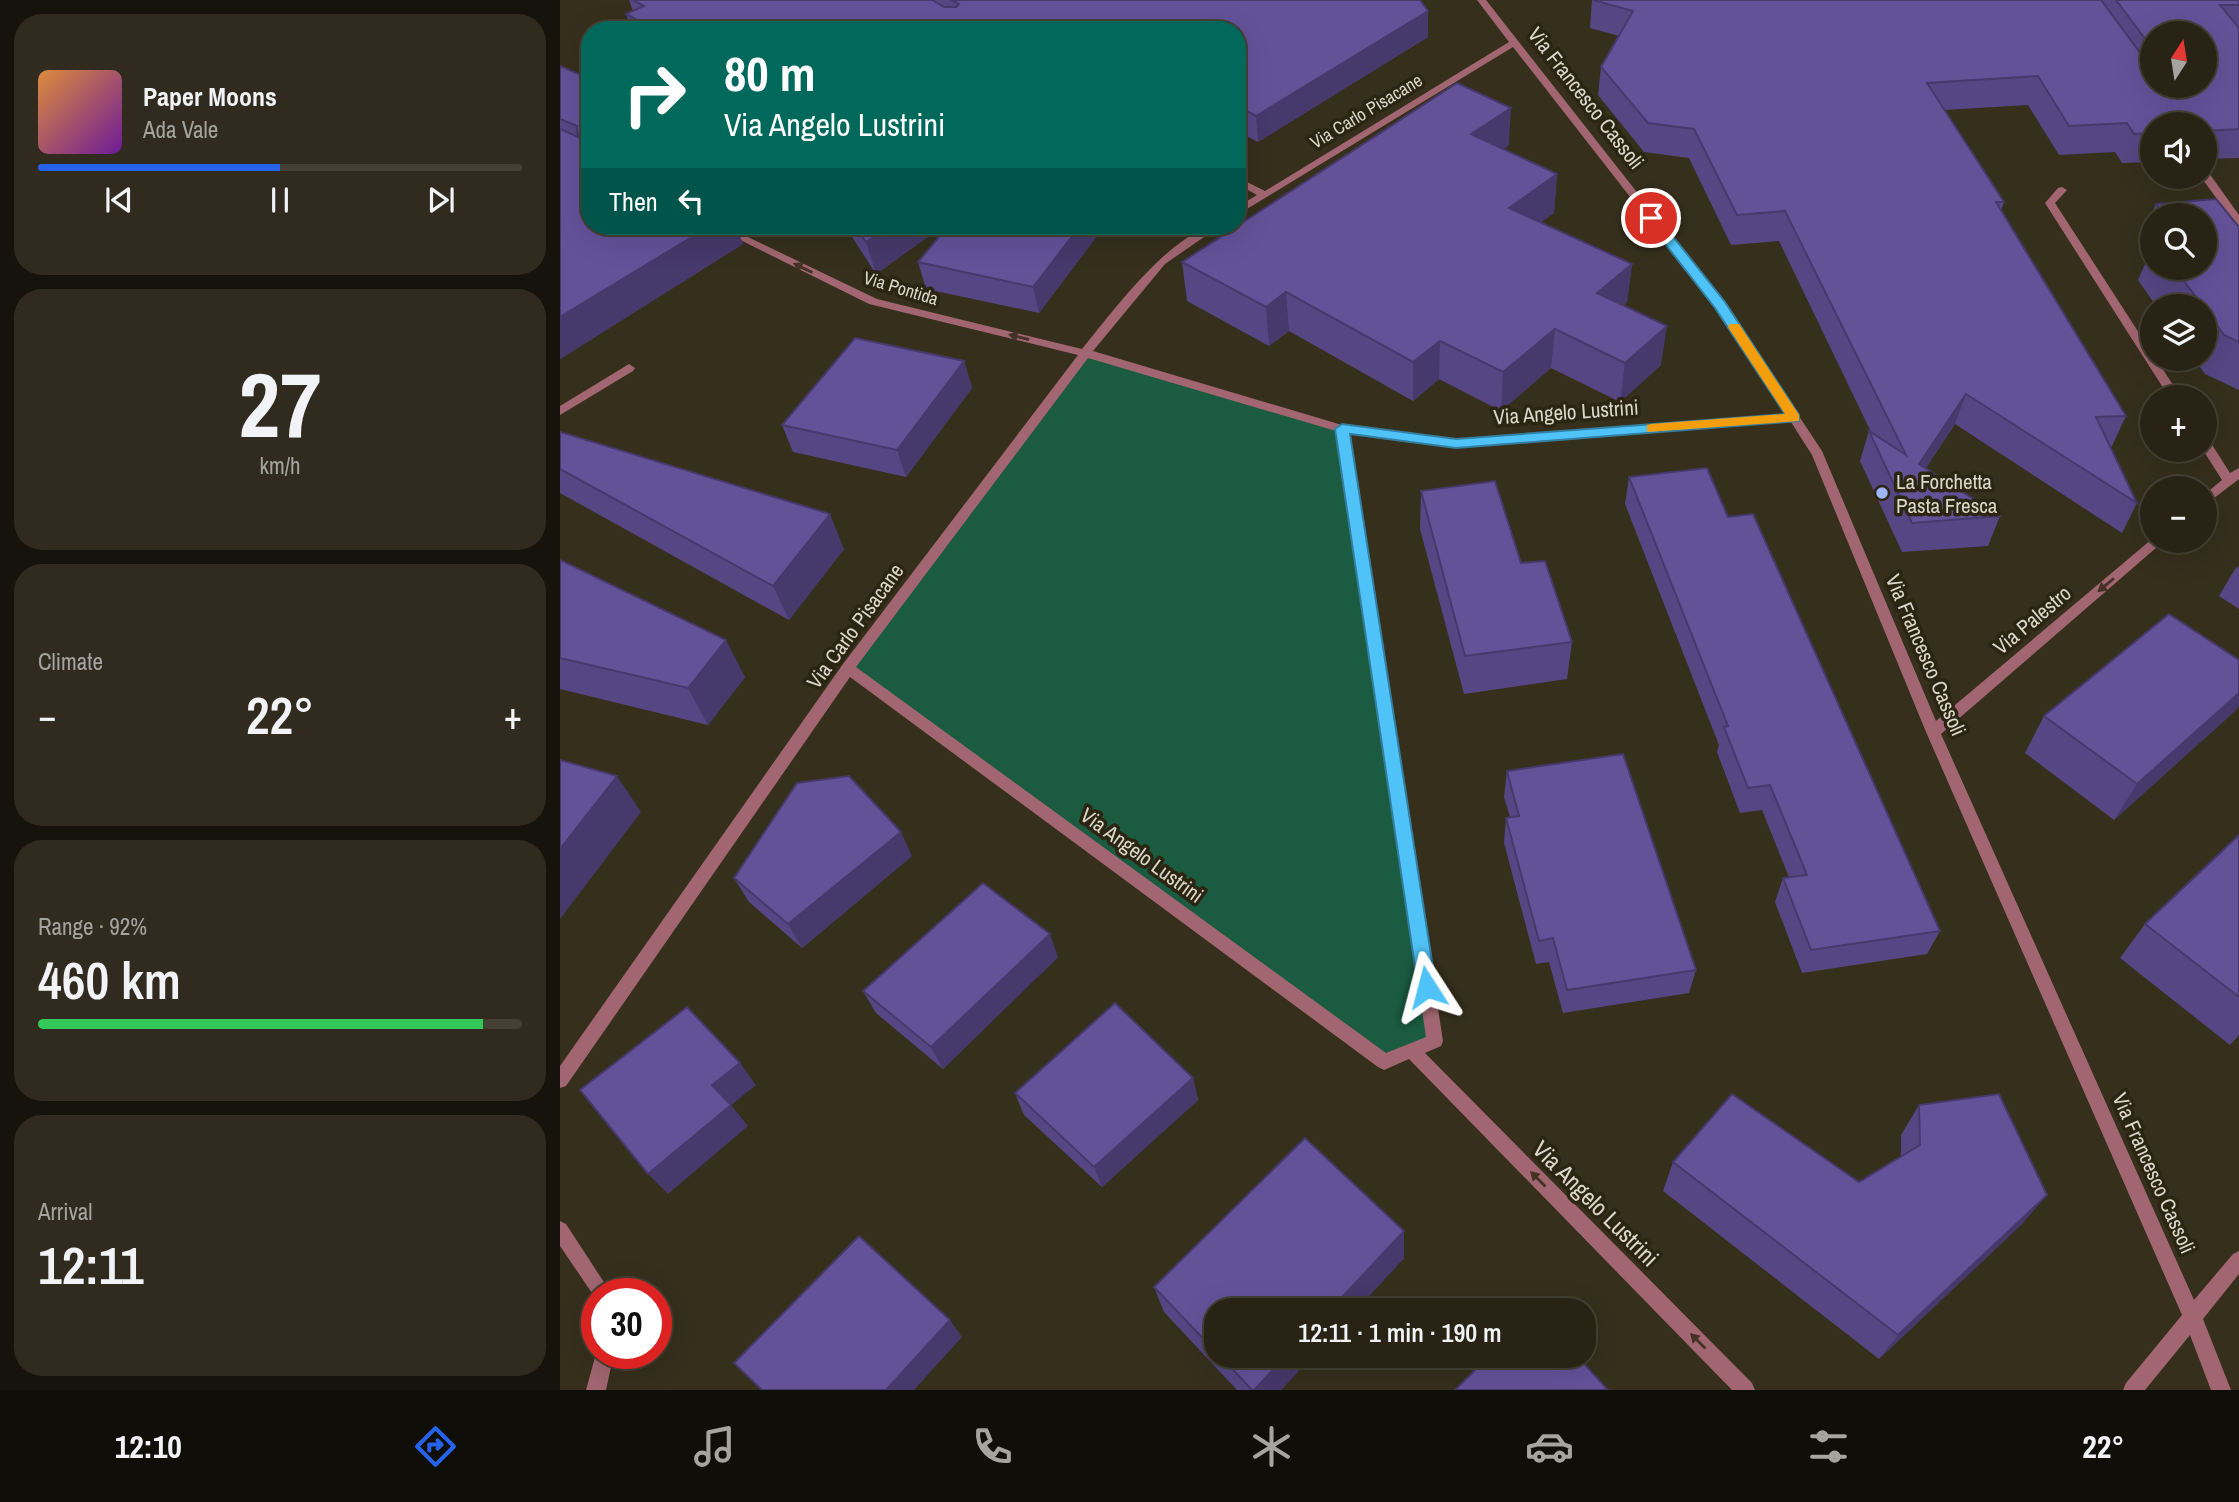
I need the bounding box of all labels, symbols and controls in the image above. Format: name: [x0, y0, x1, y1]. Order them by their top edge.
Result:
street label: Via Francesco Cassoli: [1521, 21, 1651, 175]
north arrow: [2140, 21, 2217, 98]
map controls: [2140, 21, 2217, 553]
text: 80 m: [724, 40, 816, 106]
icon: right: [609, 49, 700, 140]
street label: Via Carlo Pisacane: [1305, 68, 1427, 154]
text: Paper Moons: [143, 79, 277, 114]
text: Via Angelo Lustrini: [724, 103, 945, 146]
button: sound: [2140, 112, 2217, 189]
text: Ada Vale: [143, 114, 218, 145]
icon: previous: [100, 181, 138, 219]
icon: pause: [261, 181, 299, 219]
icon: next: [422, 181, 460, 219]
icon: left: [672, 182, 710, 220]
text: Then: [609, 184, 658, 219]
pin: [1621, 188, 1681, 248]
icon: arrive: [1632, 199, 1670, 237]
button: search: [2140, 203, 2217, 280]
one-way arrow: [793, 262, 813, 274]
street label: Via Pontida: [861, 265, 941, 311]
button: layers: [2140, 294, 2217, 371]
one-way arrow: [1008, 332, 1030, 343]
text: 27: [239, 343, 322, 465]
button: +: [2140, 385, 2217, 462]
street label: Via Angelo Lustrini: [1493, 392, 1639, 432]
text: km/h: [260, 450, 300, 481]
place label: La Forchetta Pasta Fresca: [1896, 467, 1998, 520]
button: −: [2140, 476, 2217, 553]
marker: La Forchetta Pasta Fresca: [1874, 485, 1890, 501]
street label: Via Carlo Pisacane: [800, 558, 910, 694]
street label: Via Francesco Cassoli: [1879, 570, 1973, 740]
one-way arrow: [2098, 577, 2115, 592]
street label: Via Palestro: [1987, 579, 2077, 661]
text: Climate: [38, 646, 103, 677]
text: 22°: [246, 680, 314, 750]
text: −: [38, 690, 56, 741]
text: +: [504, 690, 522, 741]
street label: Via Angelo Lustrini: [1075, 801, 1209, 909]
text: Range · 92%: [38, 911, 147, 942]
text: 460 km: [38, 945, 181, 1015]
position arrow: [1390, 950, 1464, 1024]
street label: Via Francesco Cassoli: [2106, 1088, 2202, 1258]
street label: Via Angelo Lustrini: [1526, 1133, 1666, 1273]
one-way arrow: [1530, 1171, 1546, 1187]
text: Arrival: [38, 1196, 93, 1227]
text: 12:11: [38, 1230, 144, 1300]
speed limit sign: 30: [581, 1278, 672, 1369]
text: 12:11 · 1 min · 190 m: [1298, 1315, 1502, 1350]
one-way arrow: [1689, 1333, 1706, 1350]
icon: directions: [411, 1422, 460, 1471]
icon: music: [690, 1422, 739, 1471]
icon: phone: [968, 1422, 1017, 1471]
icon: climate: [1247, 1422, 1296, 1471]
icon: car: [1525, 1422, 1574, 1471]
icon: filters: [1804, 1422, 1853, 1471]
text: 12:10: [115, 1425, 182, 1468]
text: 22°: [2082, 1425, 2124, 1468]

